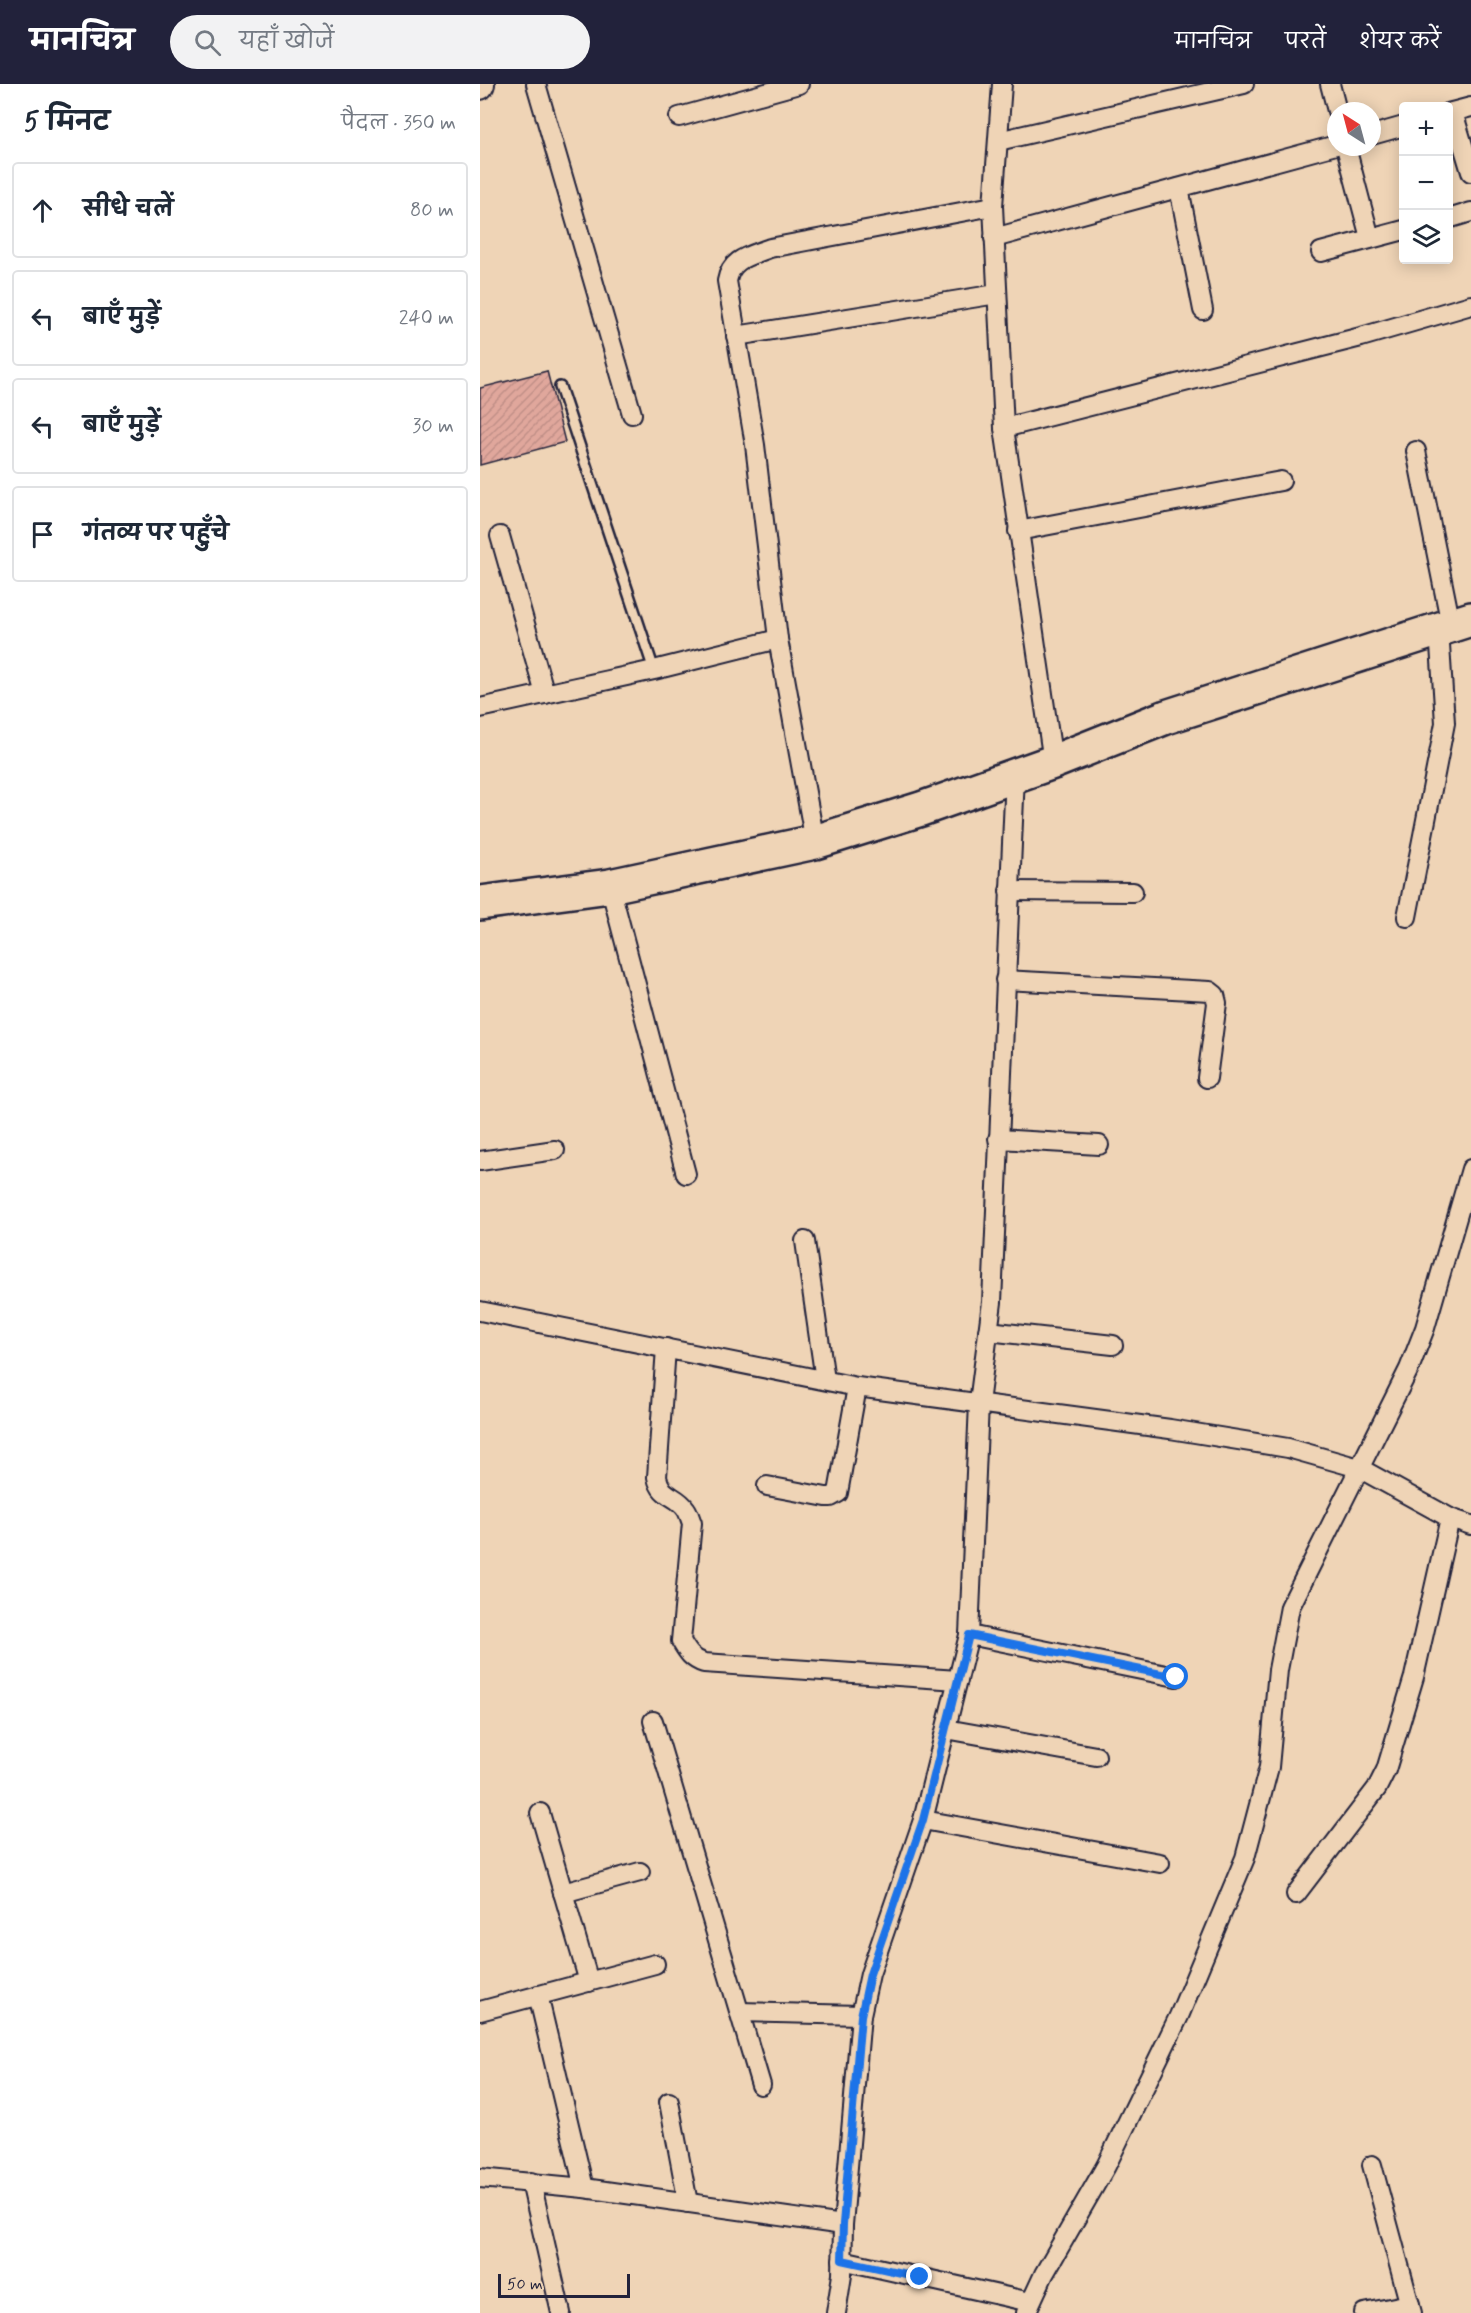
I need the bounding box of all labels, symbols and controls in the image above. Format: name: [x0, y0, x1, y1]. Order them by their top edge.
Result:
search box: [170, 15, 590, 69]
text: मानचित्र: [30, 24, 134, 61]
icon: search: [191, 26, 224, 59]
text: यहाँ खोजें: [239, 28, 334, 56]
text: मानचित्र: [1175, 28, 1252, 56]
text: परतें: [1285, 28, 1326, 56]
text: शेयर करें: [1359, 28, 1441, 56]
north arrow: [1327, 102, 1381, 156]
map controls: [1399, 102, 1453, 264]
button: +: [1399, 102, 1453, 156]
text: 5 मिनट: [24, 106, 110, 140]
text: पैदल · 350 m: [341, 110, 456, 137]
button: −: [1399, 156, 1453, 210]
icon: ahead: [26, 194, 59, 227]
text: सीधे चलें: [83, 196, 173, 224]
text: 80 m: [410, 197, 454, 224]
button: layers: [1399, 210, 1453, 264]
icon: left: [26, 302, 59, 335]
text: बाएँ मुड़ें: [83, 304, 161, 332]
text: 240 m: [399, 305, 454, 332]
icon: left: [26, 410, 59, 443]
text: बाएँ मुड़ें: [83, 412, 161, 440]
text: 30 m: [412, 413, 454, 440]
icon: arrive: [26, 518, 59, 551]
text: गंतव्य पर पहुँचे: [83, 520, 229, 548]
route start: [1162, 1663, 1188, 1689]
route end: [906, 2263, 932, 2289]
scale bar: [498, 2271, 630, 2298]
text: 50 m: [507, 2274, 543, 2295]

